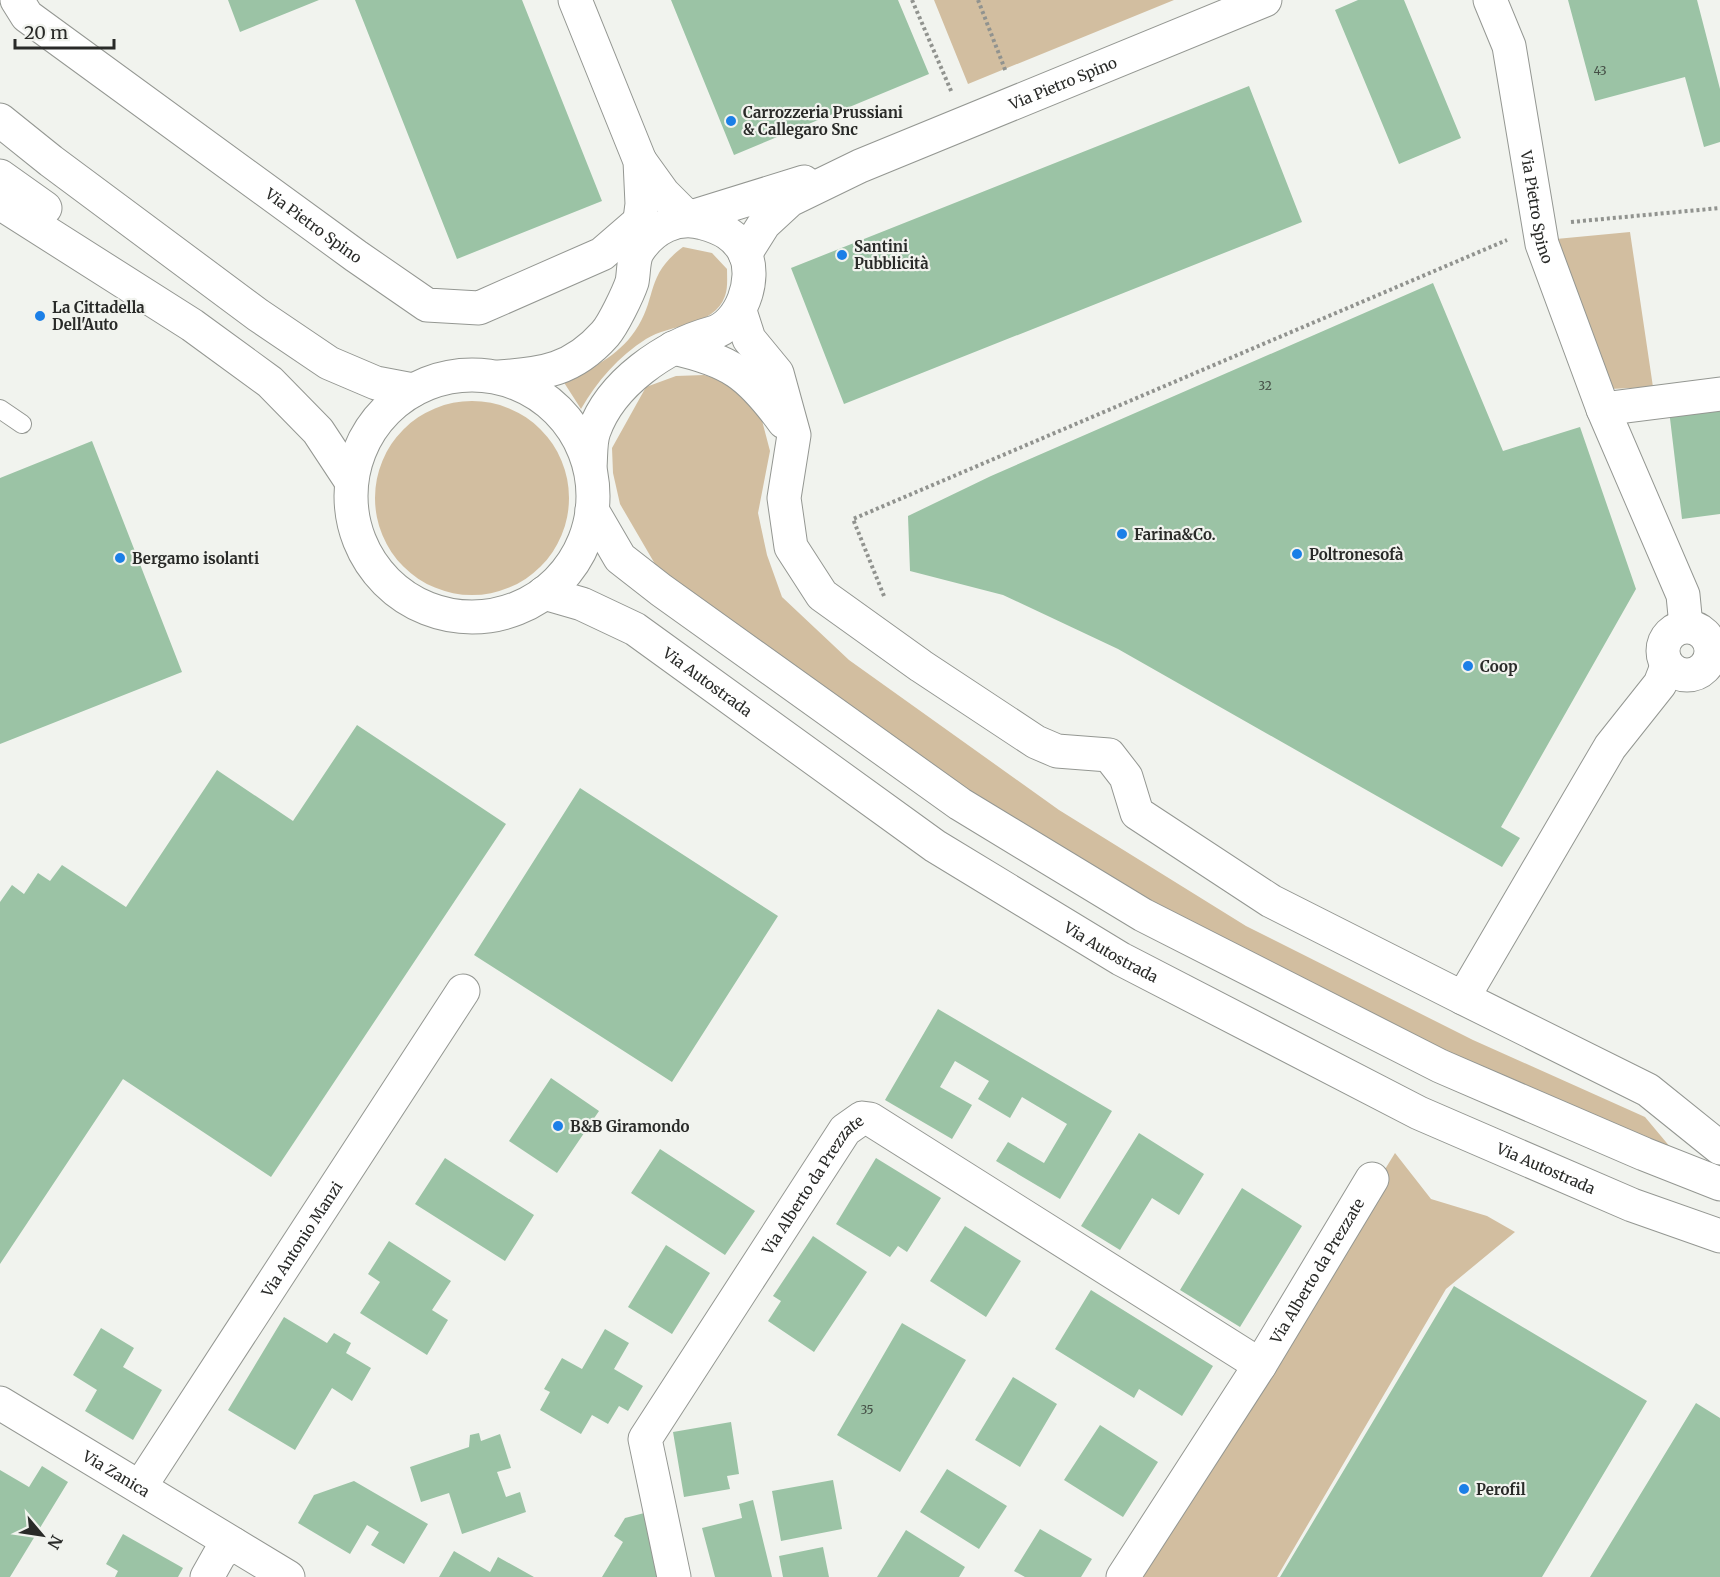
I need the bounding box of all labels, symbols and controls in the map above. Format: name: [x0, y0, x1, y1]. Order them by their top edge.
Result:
scale bar: [15, 12, 114, 50]
text: 20 m: [24, 21, 68, 44]
street label: Via Pietro Spino: [1005, 52, 1120, 114]
house number: 43: [1593, 63, 1607, 78]
place label: Carrozzeria Prussiani & Callegaro Snc: [743, 103, 903, 139]
marker: Carrozzeria Prussiani & Callegaro Snc: [724, 114, 738, 128]
street label: Via Pietro Spino: [1517, 148, 1558, 266]
street label: Via Pietro Spino: [261, 183, 366, 267]
place label: Santini Pubblicità: [854, 237, 929, 273]
marker: Santini Pubblicità: [835, 248, 849, 262]
place label: La Cittadella Dell'Auto: [52, 298, 145, 334]
marker: La Cittadella Dell'Auto: [33, 309, 47, 323]
house number: 32: [1258, 378, 1272, 393]
place label: Farina&Co.: [1134, 525, 1216, 544]
marker: Farina&Co.: [1115, 527, 1129, 541]
place label: Poltronesofà: [1309, 545, 1404, 564]
marker: Poltronesofà: [1290, 547, 1304, 561]
place label: Bergamo isolanti: [132, 549, 259, 568]
marker: Bergamo isolanti: [113, 551, 127, 565]
street label: Via Autostrada: [659, 642, 756, 720]
place label: Coop: [1480, 657, 1518, 676]
marker: Coop: [1461, 659, 1475, 673]
street label: Via Autostrada: [1060, 917, 1161, 986]
street label: Via Alberto da Prezzate: [757, 1111, 867, 1259]
place label: B&B Giramondo: [570, 1117, 689, 1136]
marker: B&B Giramondo: [551, 1119, 565, 1133]
street label: Via Autostrada: [1493, 1138, 1598, 1198]
street label: Via Antonio Manzi: [256, 1178, 346, 1301]
street label: Via Alberto da Prezzate: [1265, 1194, 1368, 1348]
house number: 35: [860, 1402, 874, 1417]
street label: Via Zanica: [79, 1445, 153, 1501]
place label: Perofil: [1476, 1480, 1526, 1499]
marker: Perofil: [1457, 1482, 1471, 1496]
north arrow: [12, 1505, 72, 1565]
text: N: [43, 1532, 67, 1553]

